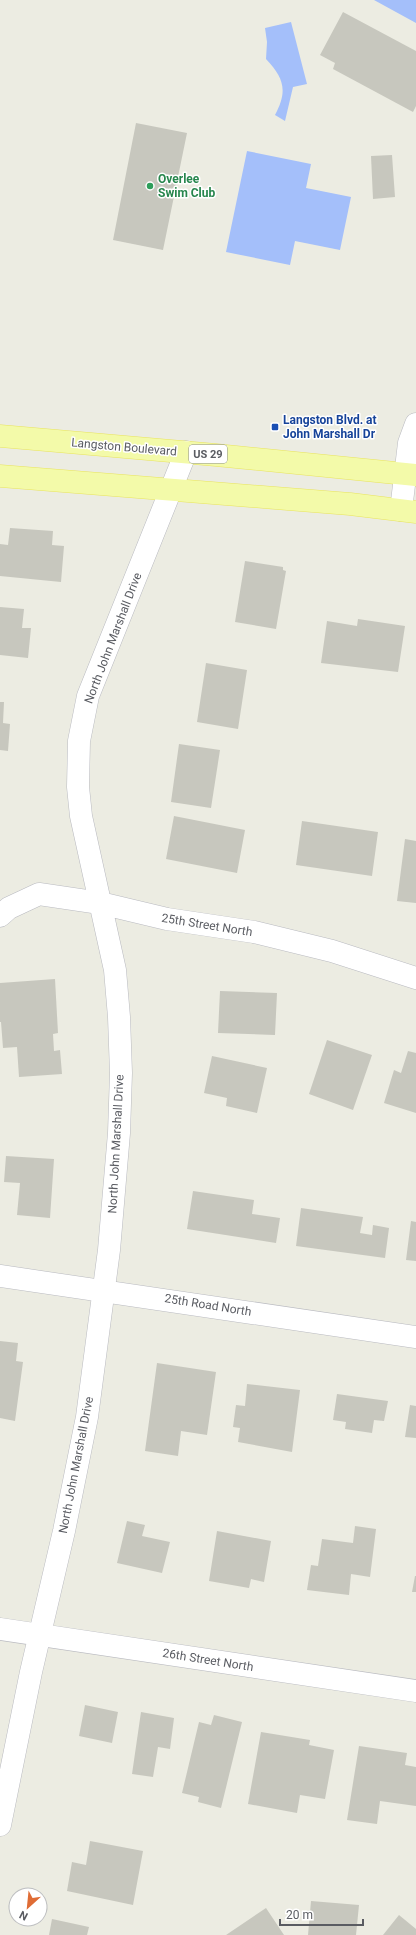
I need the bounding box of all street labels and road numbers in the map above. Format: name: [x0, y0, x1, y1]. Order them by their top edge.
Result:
street label: Langston Boulevard: [71, 435, 177, 459]
road number: US 29: [189, 445, 227, 463]
street label: North John Marshall Drive: [82, 571, 144, 705]
street label: 25th Street North: [161, 911, 253, 939]
street label: North John Marshall Drive: [105, 1074, 127, 1214]
street label: 25th Road North: [164, 1291, 252, 1319]
street label: North John Marshall Drive: [56, 1395, 96, 1535]
street label: 26th Street North: [162, 1646, 254, 1674]

